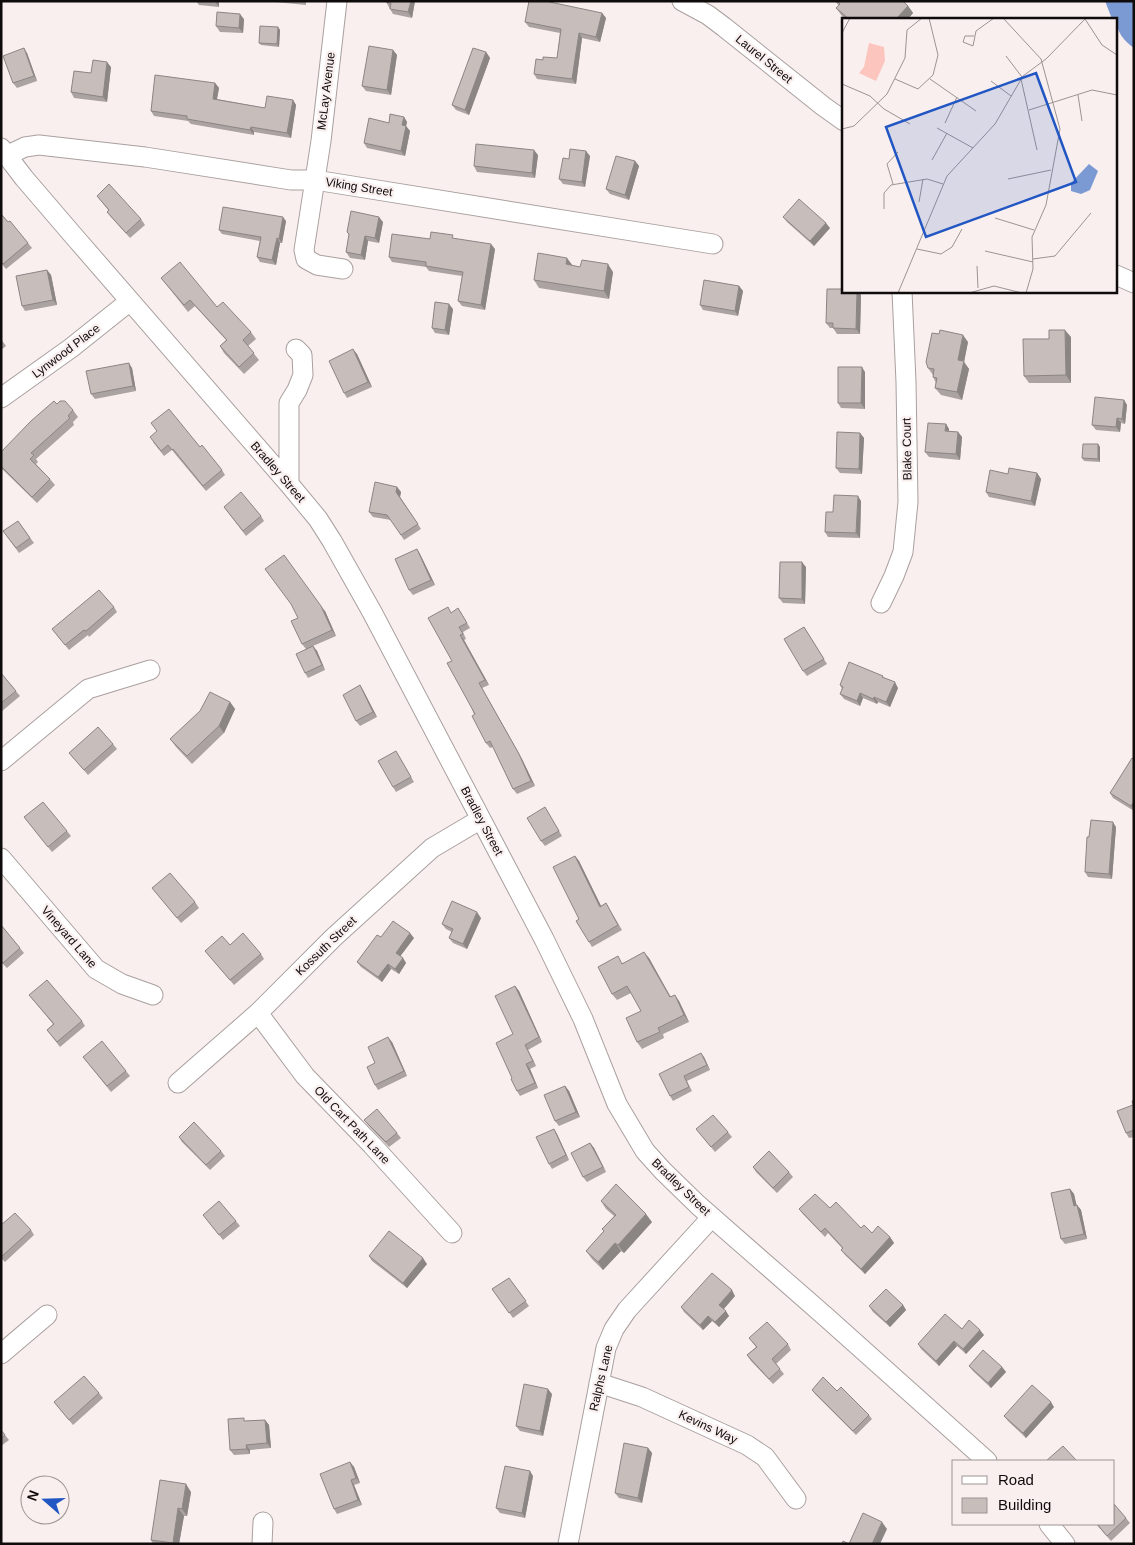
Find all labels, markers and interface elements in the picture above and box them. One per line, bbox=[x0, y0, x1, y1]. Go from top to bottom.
inset map bbox=[842, 18, 1118, 292]
street label: Laurel Street bbox=[733, 32, 796, 86]
street label: McLay Avenue bbox=[314, 51, 338, 131]
street label: Viking Street bbox=[324, 175, 394, 199]
street label: Lynwood Place bbox=[29, 321, 103, 381]
street label: Blake Court bbox=[899, 417, 915, 480]
street label: Bradley Street bbox=[248, 439, 309, 506]
street label: Bradley Street bbox=[458, 784, 506, 858]
street label: Vineyard Lane bbox=[38, 903, 100, 971]
street label: Kossuth Street bbox=[293, 913, 360, 978]
street label: Old Cart Path Lane bbox=[311, 1083, 393, 1167]
street label: Bradley Street bbox=[649, 1156, 714, 1219]
street label: Ralphs Lane bbox=[587, 1343, 615, 1412]
street label: Kevins Way bbox=[677, 1407, 739, 1447]
legend bbox=[952, 1460, 1115, 1525]
text: Road bbox=[998, 1471, 1034, 1488]
north arrow bbox=[20, 1475, 70, 1525]
text: N bbox=[24, 1488, 42, 1503]
text: Building bbox=[998, 1496, 1051, 1513]

